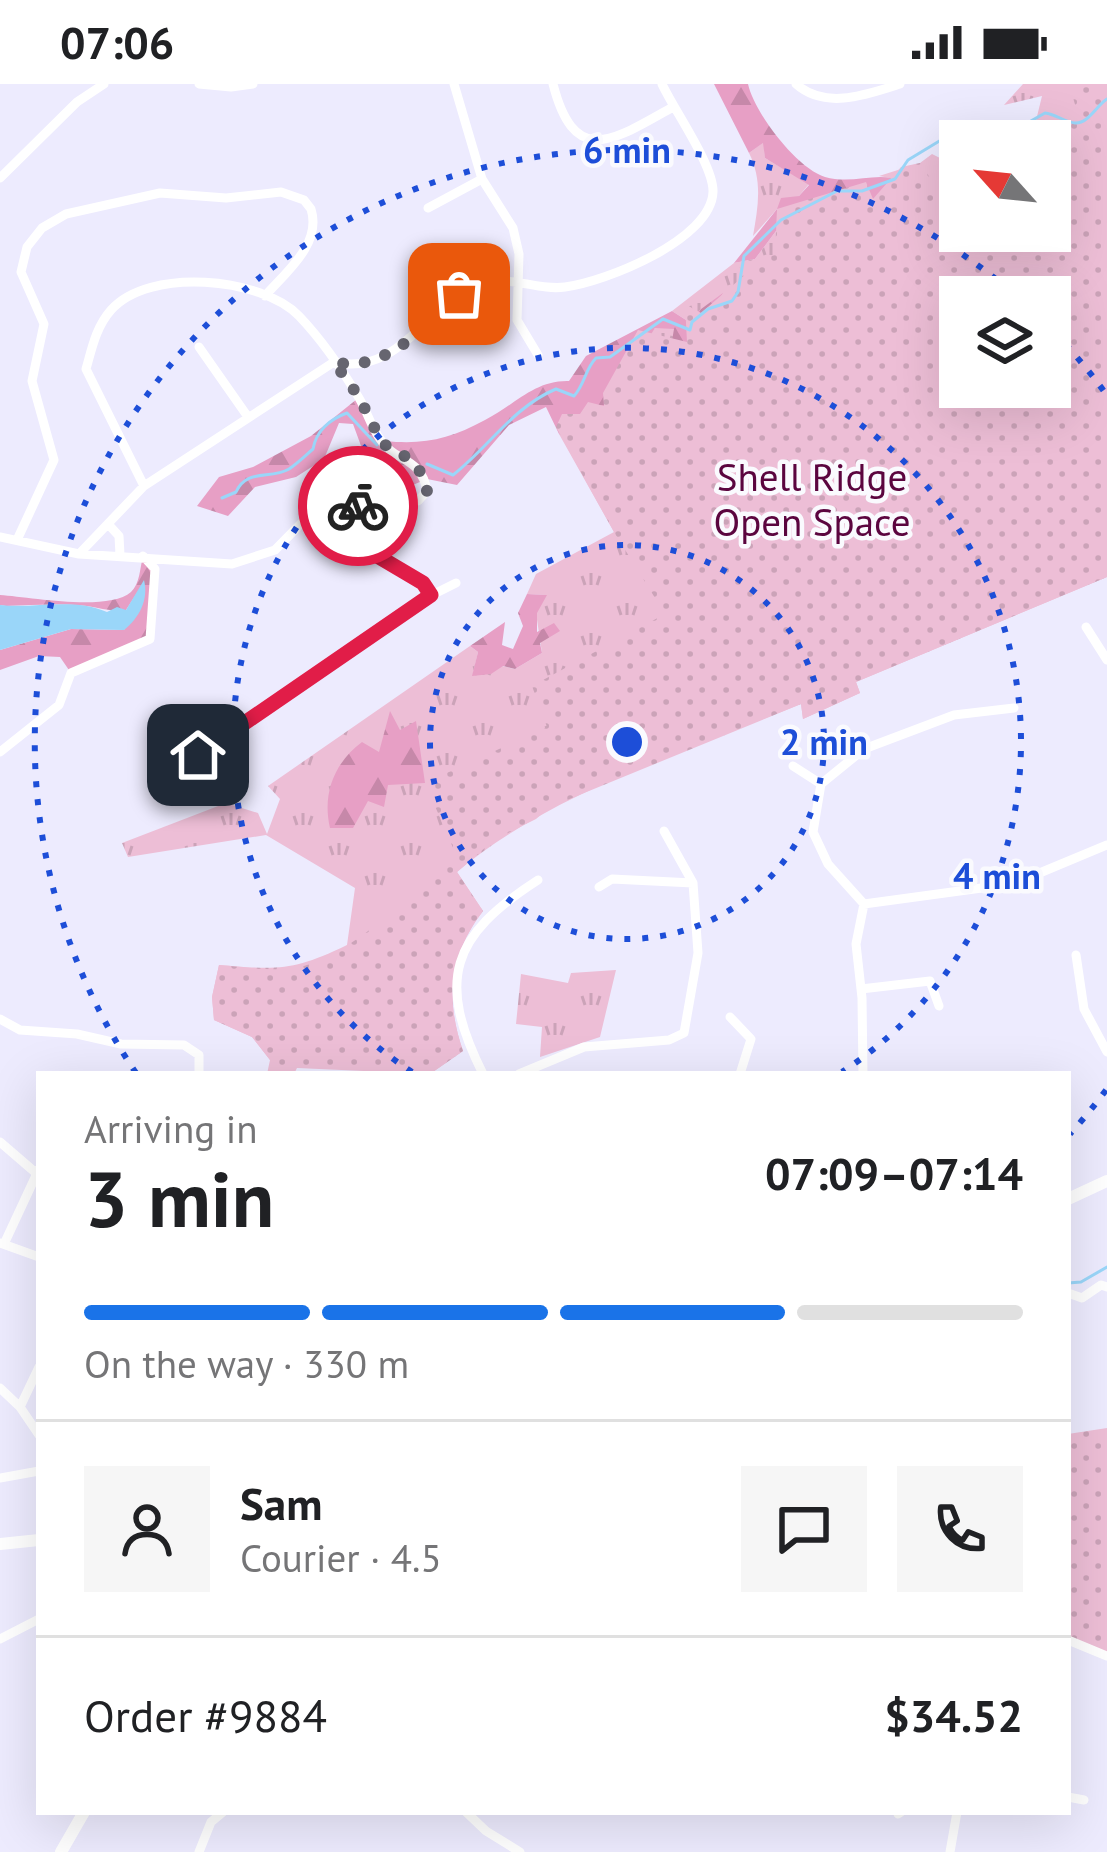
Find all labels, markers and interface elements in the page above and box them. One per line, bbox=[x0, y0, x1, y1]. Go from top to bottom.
text: 07:06 bbox=[60, 13, 174, 71]
north arrow bbox=[939, 120, 1071, 252]
map controls bbox=[939, 120, 1071, 408]
text: 6 min bbox=[583, 126, 671, 173]
pin bbox=[408, 243, 510, 345]
icon: bag bbox=[426, 261, 492, 327]
button: layers bbox=[939, 276, 1071, 408]
courier bbox=[298, 446, 418, 566]
park label: Shell Ridge Open Space bbox=[714, 451, 911, 547]
icon: bike bbox=[325, 473, 391, 539]
pin bbox=[147, 704, 249, 806]
text: 2 min bbox=[780, 718, 868, 765]
centre of rings bbox=[606, 721, 648, 763]
icon: home bbox=[165, 722, 231, 788]
text: 4 min bbox=[953, 852, 1041, 899]
text: Arriving in bbox=[84, 1103, 258, 1154]
text: 07:09–07:14 bbox=[765, 1144, 1023, 1202]
text: 3 min bbox=[84, 1148, 274, 1249]
text: On the way · 330 m bbox=[84, 1338, 409, 1389]
button: person bbox=[84, 1466, 210, 1592]
button: chat bbox=[741, 1466, 867, 1592]
button: phone bbox=[897, 1466, 1023, 1592]
text: Sam bbox=[240, 1474, 322, 1532]
text: Courier · 4.5 bbox=[240, 1532, 442, 1583]
text: Order #9884 bbox=[84, 1686, 327, 1744]
text: $34.52 bbox=[884, 1686, 1023, 1744]

